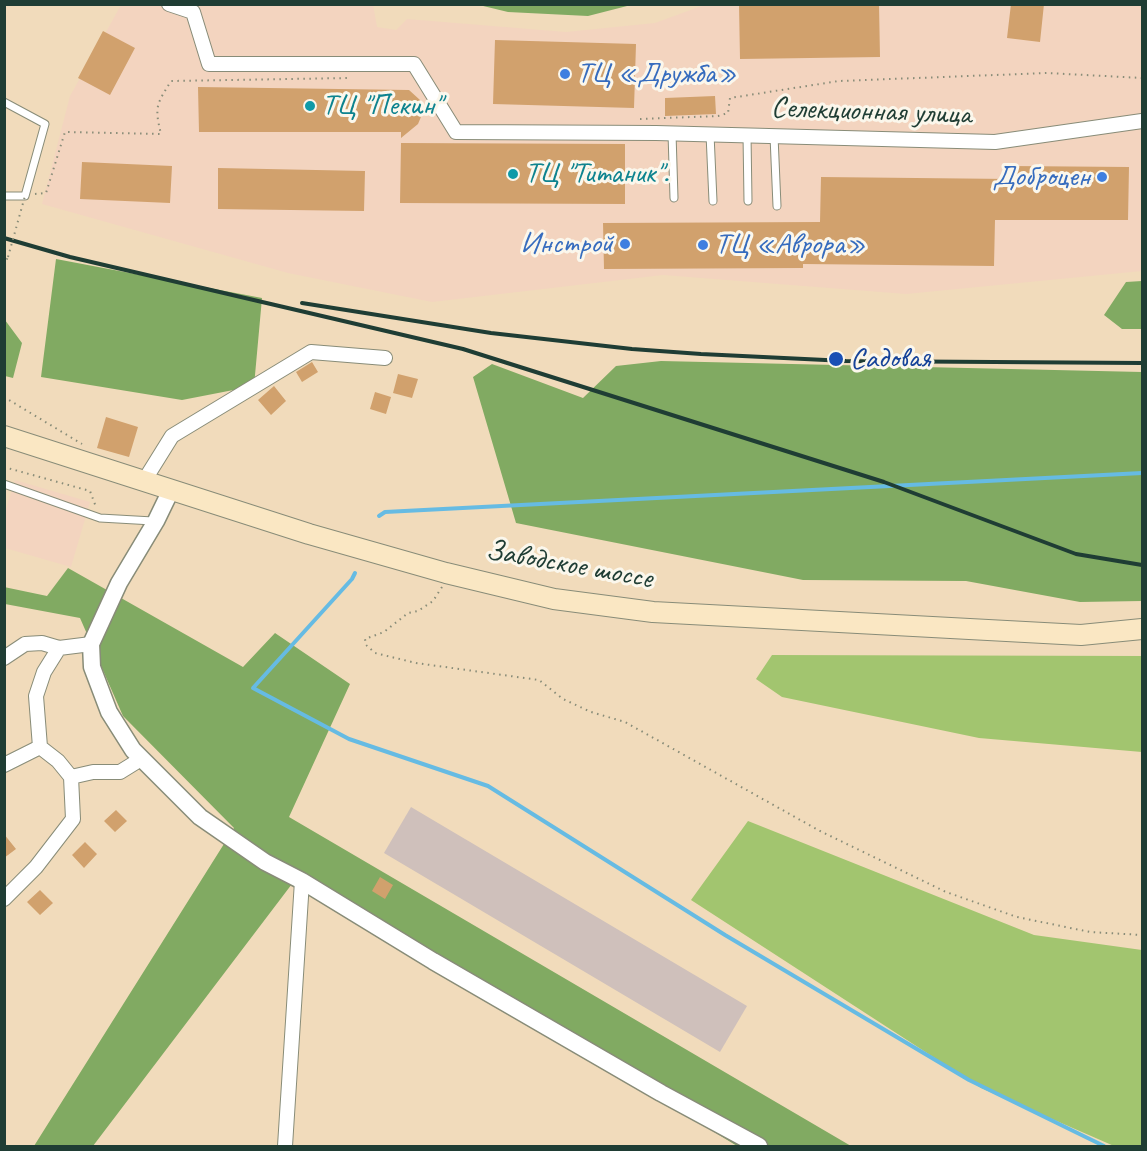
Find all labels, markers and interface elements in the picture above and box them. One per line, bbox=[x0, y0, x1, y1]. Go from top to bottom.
place label: ТЦ «Дружба» bbox=[577, 56, 737, 92]
marker: ТЦ «Дружба» bbox=[558, 67, 572, 81]
place label: ТЦ "Пекин" bbox=[322, 88, 441, 124]
street label: Селекционная улица bbox=[770, 91, 972, 133]
marker: ТЦ "Пекин" bbox=[303, 99, 317, 113]
place label: ТЦ "Титаник". bbox=[525, 156, 669, 192]
place label: Доброцен bbox=[992, 159, 1090, 195]
marker: ТЦ "Титаник". bbox=[506, 167, 520, 181]
marker: Доброцен bbox=[1095, 170, 1109, 184]
place label: Инстрой bbox=[520, 226, 613, 262]
place label: ТЦ «Аврора» bbox=[715, 227, 866, 263]
marker: Инстрой bbox=[618, 237, 632, 251]
marker: ТЦ «Аврора» bbox=[696, 238, 710, 252]
place label: Садовая bbox=[850, 341, 931, 377]
marker: Садовая bbox=[827, 350, 845, 368]
street label: Заводское шоссе bbox=[483, 533, 655, 597]

